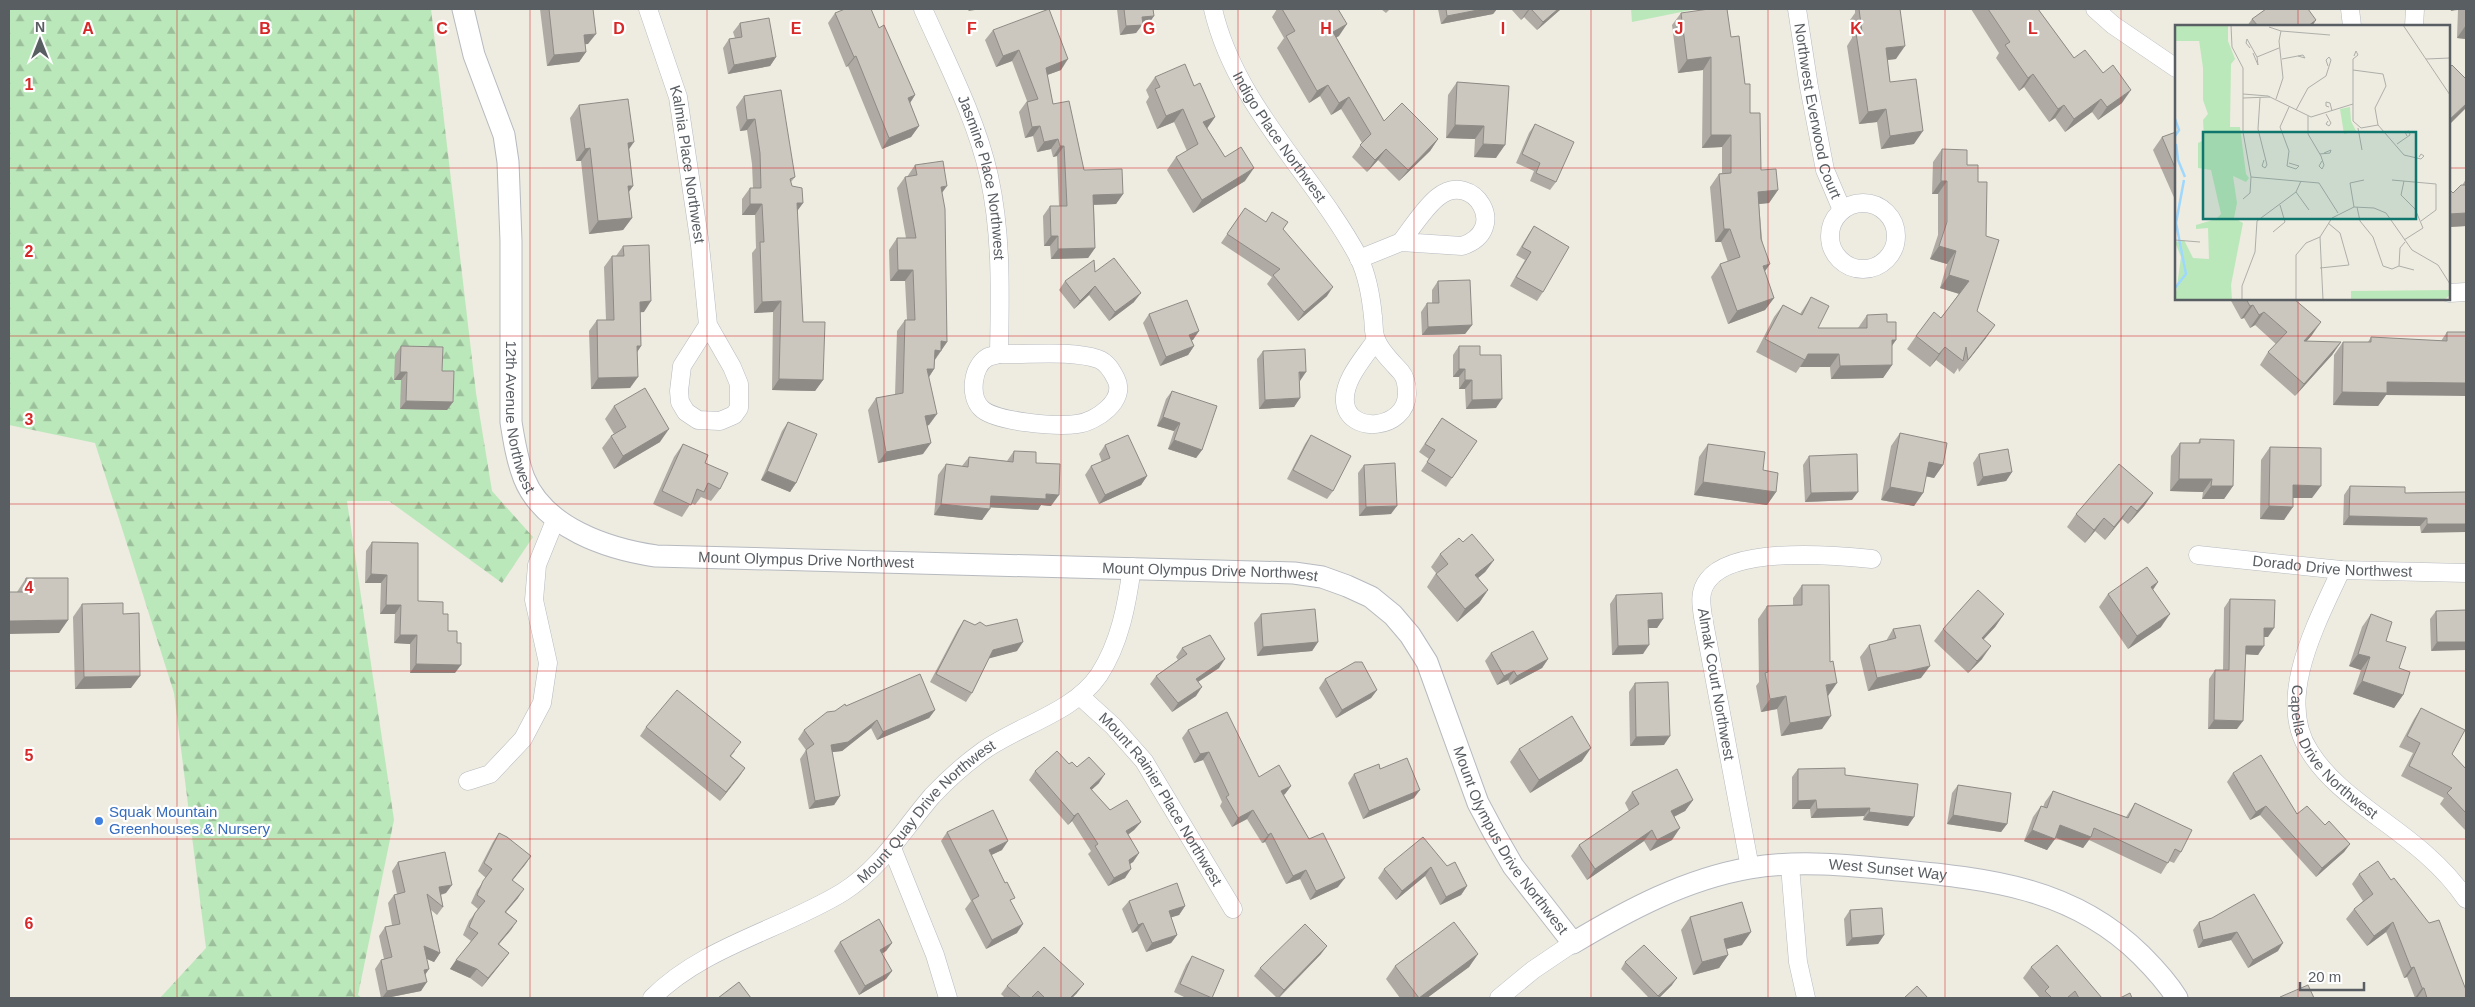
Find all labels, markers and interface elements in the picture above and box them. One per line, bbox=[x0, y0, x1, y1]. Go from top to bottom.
north arrow bbox=[15, 15, 65, 65]
text: N bbox=[35, 19, 45, 35]
text: A bbox=[82, 20, 94, 37]
text: B bbox=[259, 20, 271, 37]
text: C bbox=[436, 20, 448, 37]
text: D bbox=[613, 20, 625, 37]
text: E bbox=[791, 20, 802, 37]
text: F bbox=[967, 20, 977, 37]
text: G bbox=[1143, 20, 1155, 37]
text: H bbox=[1320, 20, 1332, 37]
text: I bbox=[1501, 20, 1505, 37]
text: J bbox=[1675, 20, 1683, 37]
text: K bbox=[1850, 20, 1862, 37]
text: L bbox=[2028, 20, 2038, 37]
street label: Northwest Everwood Court bbox=[1791, 22, 1845, 202]
inset map bbox=[2175, 25, 2450, 300]
street label: Indigo Place Northwest bbox=[1229, 68, 1330, 206]
text: 1 bbox=[25, 76, 34, 93]
street label: Kalmia Place Northwest bbox=[667, 83, 709, 245]
street label: Jasmine Place Northwest bbox=[955, 92, 1008, 261]
text: 2 bbox=[25, 243, 34, 260]
street label: 12th Avenue Northwest bbox=[503, 340, 539, 497]
text: 3 bbox=[25, 411, 34, 428]
street label: Mount Olympus Drive Northwest bbox=[698, 548, 915, 571]
street label: Dorado Drive Northwest bbox=[2252, 552, 2413, 580]
street label: Mount Olympus Drive Northwest bbox=[1102, 559, 1320, 584]
text: 4 bbox=[25, 579, 34, 596]
street label: Almak Court Northwest bbox=[1695, 606, 1738, 762]
street label: Capella Drive Northwest bbox=[2288, 684, 2382, 822]
street label: Mount Rainier Place Northwest bbox=[1096, 709, 1226, 889]
street label: Mount Quay Drive Northwest bbox=[853, 736, 999, 886]
street label: Mount Olympus Drive Northwest bbox=[1450, 744, 1572, 938]
text: 5 bbox=[25, 747, 34, 764]
place label: Squak Mountain Greenhouses & Nursery bbox=[109, 803, 270, 837]
marker: Squak Mountain Greenhouses & Nursery bbox=[93, 815, 105, 827]
street label: West Sunset Way bbox=[1828, 855, 1948, 883]
text: 6 bbox=[25, 915, 34, 932]
scale bar bbox=[2300, 960, 2364, 992]
text: 20 m bbox=[2308, 968, 2341, 985]

